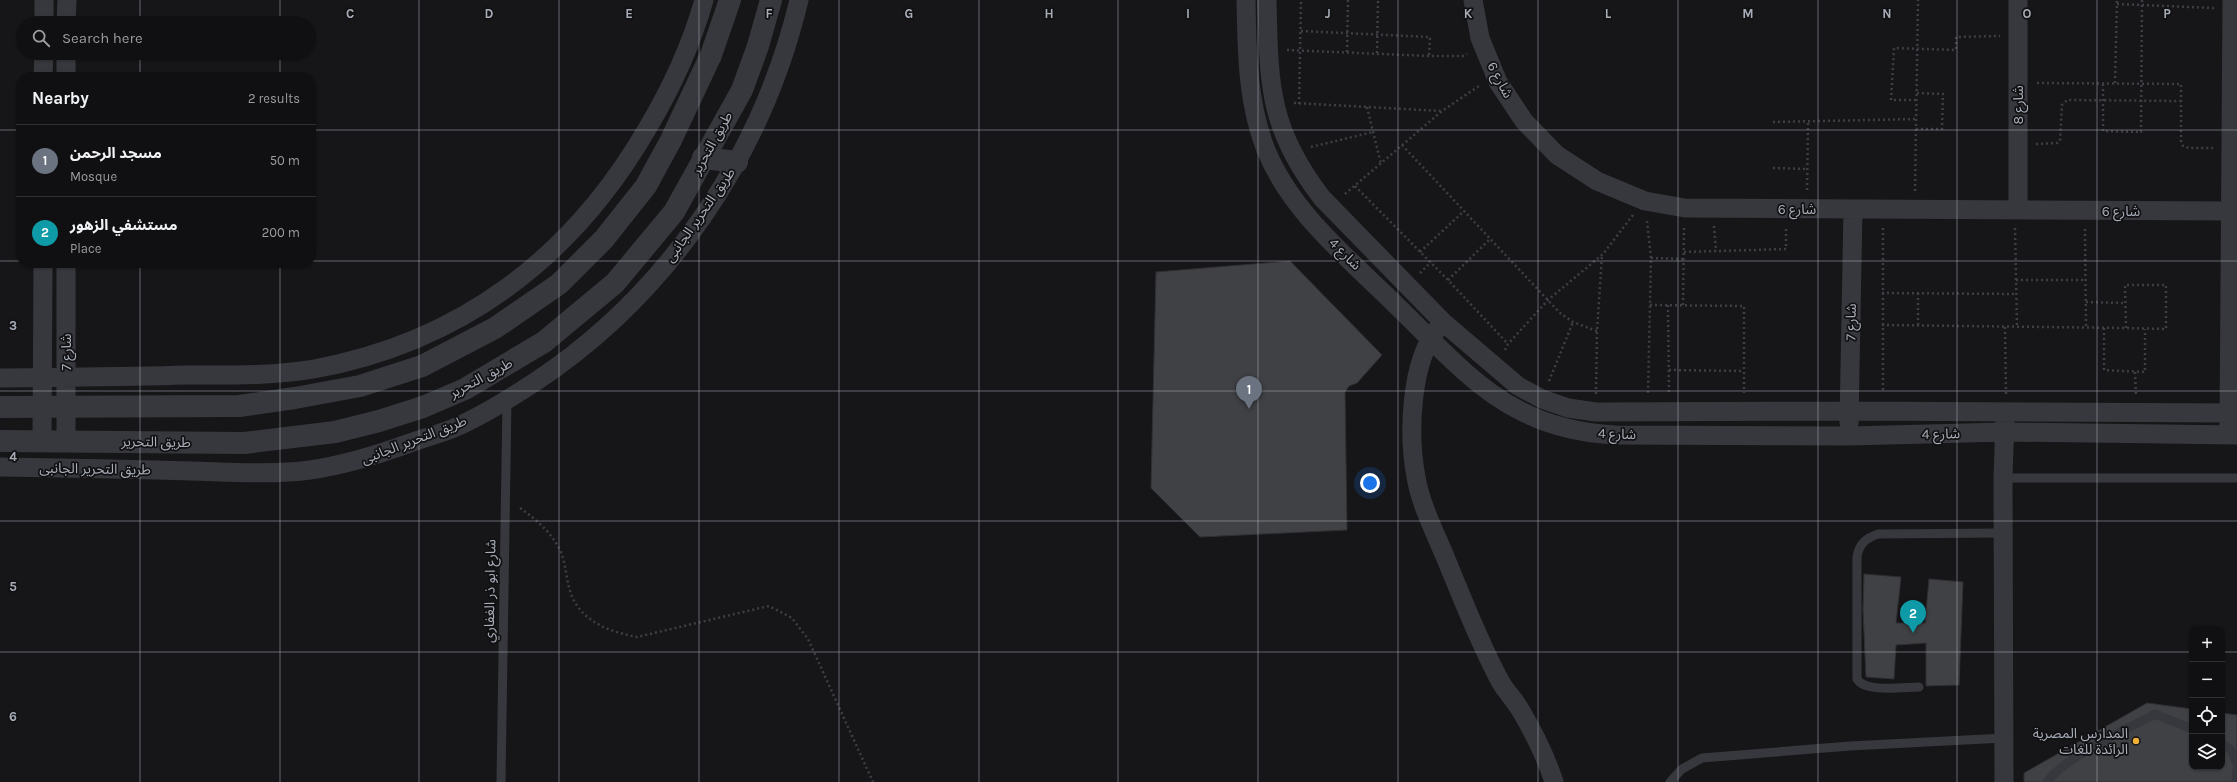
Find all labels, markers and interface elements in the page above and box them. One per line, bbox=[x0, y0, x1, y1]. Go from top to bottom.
text: C bbox=[346, 6, 354, 21]
text: D bbox=[485, 6, 494, 21]
text: E bbox=[625, 6, 633, 21]
text: F bbox=[765, 6, 773, 21]
text: G bbox=[905, 6, 913, 21]
text: H bbox=[1044, 6, 1054, 21]
text: I bbox=[1186, 6, 1190, 21]
text: J bbox=[1325, 6, 1331, 21]
text: K bbox=[1464, 6, 1473, 21]
text: L bbox=[1605, 6, 1612, 21]
text: M bbox=[1742, 6, 1754, 21]
text: N bbox=[1882, 6, 1892, 21]
text: O bbox=[2023, 6, 2032, 21]
text: P bbox=[2163, 6, 2171, 21]
search box bbox=[16, 16, 316, 60]
icon: search bbox=[30, 27, 52, 49]
text: Search here bbox=[62, 29, 143, 47]
street label: شارع 6 bbox=[1482, 59, 1517, 102]
street label: شارع 8 bbox=[2010, 85, 2029, 125]
text: Nearby bbox=[32, 88, 89, 108]
text: 2 results bbox=[248, 91, 300, 106]
street label: طريق التحرير bbox=[687, 109, 737, 179]
text: مسجد الرحمن bbox=[70, 144, 162, 162]
text: 1 bbox=[43, 153, 47, 168]
text: 50 m bbox=[270, 153, 300, 168]
street label: طريق التحرير الجانبى bbox=[661, 164, 740, 266]
text: Mosque bbox=[70, 169, 117, 184]
street label: شارع 6 bbox=[1778, 201, 1816, 220]
street label: شارع 6 bbox=[2102, 203, 2140, 222]
text: مستشفي الزهور bbox=[70, 216, 177, 234]
text: 2 bbox=[41, 225, 49, 240]
text: 200 m bbox=[262, 225, 300, 240]
street label: شارع 4 bbox=[1324, 234, 1365, 275]
text: Place bbox=[70, 241, 101, 256]
street label: شارع 7 bbox=[1842, 303, 1862, 341]
text: 3 bbox=[9, 318, 17, 333]
street label: شارع 7 bbox=[58, 333, 77, 371]
street label: طريق التحرير bbox=[445, 354, 516, 403]
pin: 1 bbox=[1236, 376, 1262, 409]
street label: طريق التحرير الجانبى bbox=[359, 412, 469, 469]
street label: شارع 4 bbox=[1597, 425, 1637, 445]
street label: شارع 4 bbox=[1922, 425, 1960, 445]
street label: طريق التحرير bbox=[120, 433, 191, 452]
text: 4 bbox=[9, 449, 17, 464]
street label: طريق التحرير الجانبى bbox=[39, 460, 151, 479]
your location bbox=[1360, 473, 1380, 493]
street label: شارع ابو ذر الغفاري bbox=[481, 539, 502, 643]
text: 5 bbox=[9, 579, 17, 594]
pin: 2 bbox=[1900, 600, 1926, 633]
map controls bbox=[2189, 626, 2225, 770]
button: + bbox=[2189, 626, 2225, 662]
button: − bbox=[2189, 662, 2225, 698]
button: locate bbox=[2189, 698, 2225, 734]
text: 6 bbox=[9, 709, 17, 724]
place label: المدارس المصرية الرائدة للغات bbox=[2033, 725, 2128, 758]
button: layers bbox=[2189, 734, 2225, 770]
marker: المدارس المصرية الرائدة للغات bbox=[2131, 736, 2141, 746]

